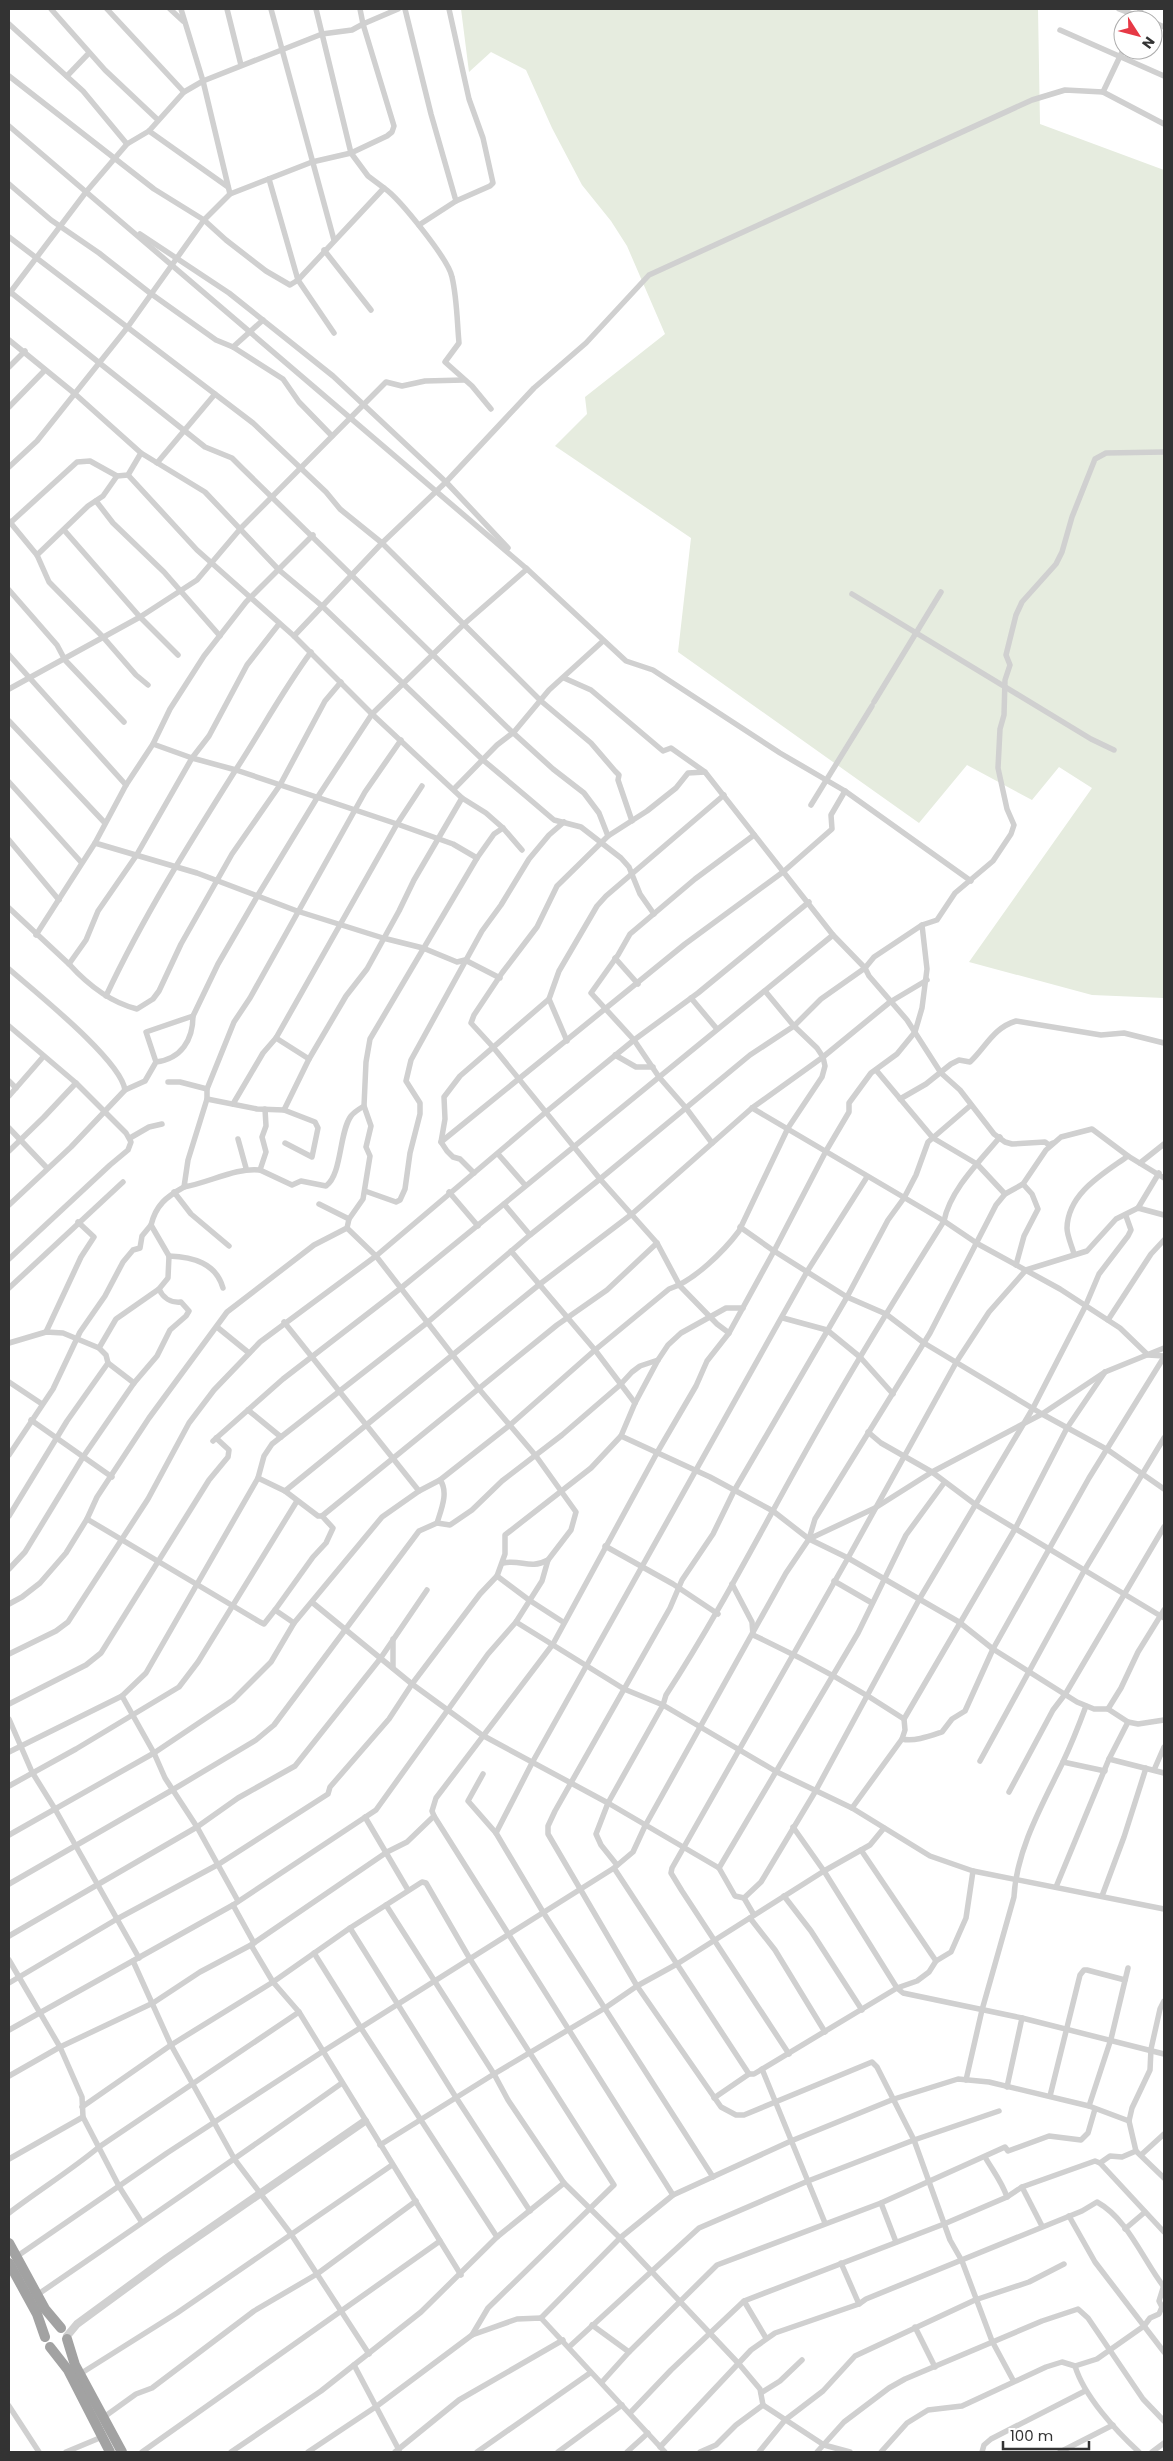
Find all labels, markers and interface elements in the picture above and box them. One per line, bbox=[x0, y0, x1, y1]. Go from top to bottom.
north arrow bbox=[1113, 10, 1163, 60]
text: N bbox=[1137, 33, 1160, 53]
scale bar bbox=[1003, 2418, 1089, 2450]
text: 100 m bbox=[1010, 2425, 1053, 2446]

